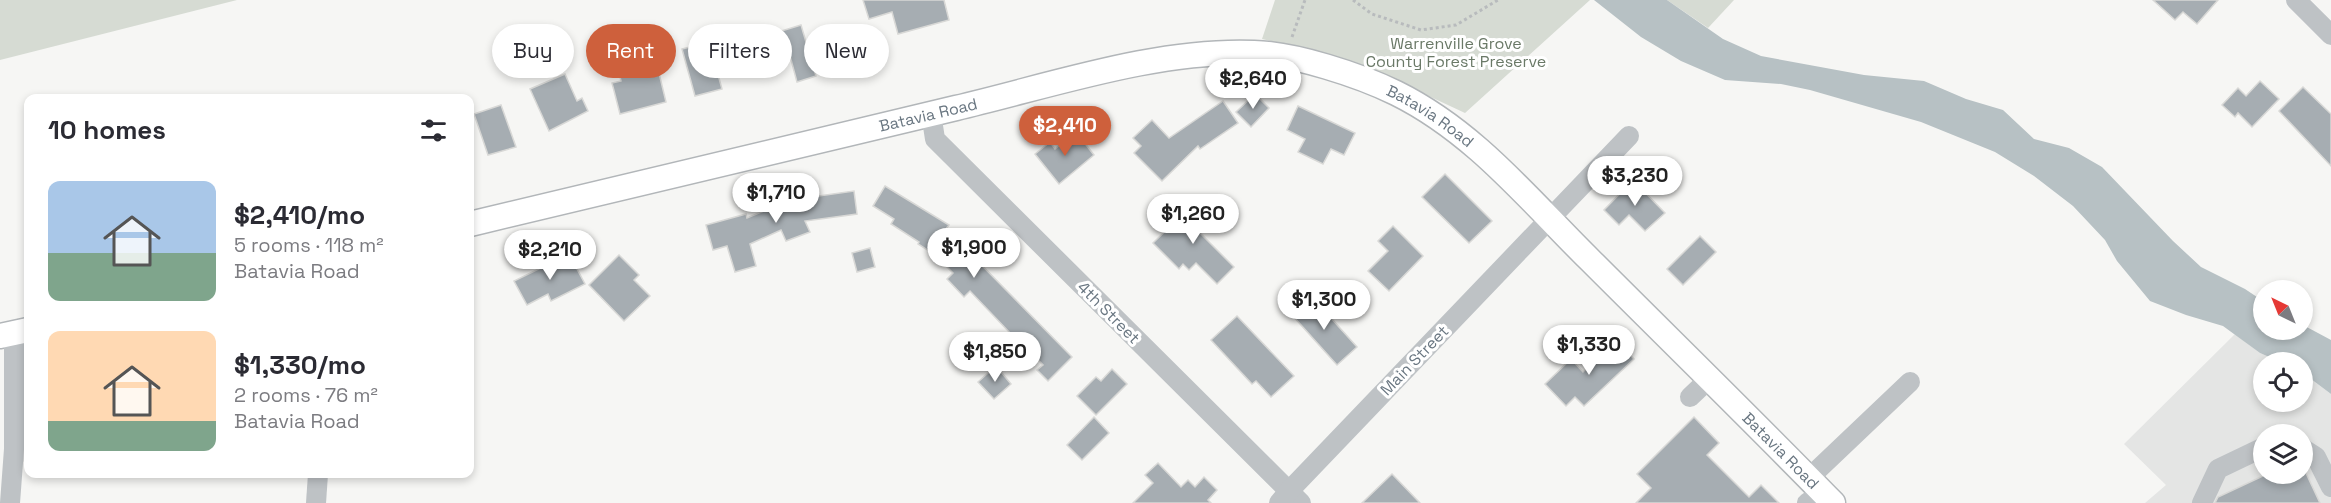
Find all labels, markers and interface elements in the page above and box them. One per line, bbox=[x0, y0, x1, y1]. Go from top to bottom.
chip: Buy bbox=[492, 24, 574, 78]
chip: Rent bbox=[586, 24, 676, 78]
chip: Filters bbox=[688, 24, 792, 78]
chip: New bbox=[804, 24, 889, 78]
park label: Warrenville Grove County Forest Preserve bbox=[1366, 33, 1546, 72]
pin: $2,640 bbox=[1204, 59, 1302, 110]
text: $2,640 bbox=[1219, 65, 1287, 91]
street label: Batavia Road bbox=[1383, 80, 1478, 152]
street label: Batavia Road bbox=[877, 93, 979, 137]
pin: $2,410 bbox=[1016, 106, 1114, 157]
text: $2,410 bbox=[1033, 112, 1097, 138]
text: 10 homes bbox=[48, 113, 166, 147]
icon: filters bbox=[417, 114, 450, 147]
pin: $3,230 bbox=[1586, 156, 1684, 207]
text: $3,230 bbox=[1601, 162, 1669, 188]
pin: $1,710 bbox=[727, 173, 825, 224]
text: $1,710 bbox=[746, 179, 806, 205]
pin: $1,260 bbox=[1144, 194, 1242, 245]
text: $2,410/mo bbox=[234, 198, 365, 232]
text: $1,260 bbox=[1161, 200, 1225, 226]
icon: home bbox=[96, 205, 168, 277]
pin: $1,900 bbox=[925, 228, 1023, 279]
pin: $2,210 bbox=[501, 230, 599, 281]
text: 5 rooms · 118 m² bbox=[234, 232, 384, 258]
text: $1,900 bbox=[941, 234, 1007, 260]
text: $2,210 bbox=[518, 236, 582, 262]
text: Batavia Road bbox=[234, 258, 360, 284]
street label: 4th Street bbox=[1073, 277, 1144, 348]
pin: $1,300 bbox=[1275, 280, 1373, 331]
north arrow bbox=[2253, 280, 2313, 340]
map controls bbox=[2253, 280, 2313, 484]
text: $1,300 bbox=[1291, 286, 1357, 312]
street label: Main Street bbox=[1376, 321, 1453, 400]
pin: $1,330 bbox=[1540, 325, 1638, 376]
text: $1,330 bbox=[1557, 331, 1621, 357]
pin: $1,850 bbox=[946, 332, 1044, 383]
text: $1,850 bbox=[963, 338, 1027, 364]
text: $1,330/mo bbox=[234, 348, 366, 382]
button: locate bbox=[2253, 352, 2313, 412]
icon: home bbox=[96, 355, 168, 427]
text: 2 rooms · 76 m² bbox=[234, 382, 378, 408]
text: Batavia Road bbox=[234, 408, 360, 434]
street label: Batavia Road bbox=[1738, 408, 1824, 494]
button: layers bbox=[2253, 424, 2313, 484]

